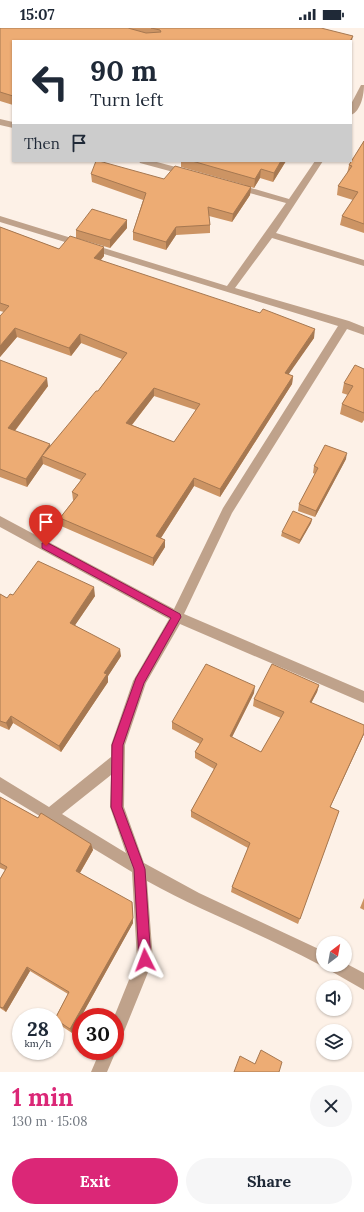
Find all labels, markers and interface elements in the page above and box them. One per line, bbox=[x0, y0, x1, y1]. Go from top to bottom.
text: 15:07 bbox=[20, 5, 55, 24]
text: 90 m bbox=[90, 53, 157, 89]
icon: left bbox=[24, 56, 76, 108]
text: Turn left bbox=[90, 88, 163, 111]
icon: arrive bbox=[68, 132, 90, 154]
text: Then bbox=[24, 134, 60, 153]
pin bbox=[29, 505, 63, 546]
icon: arrive bbox=[35, 511, 57, 533]
north arrow bbox=[316, 936, 352, 972]
map controls bbox=[316, 936, 352, 1060]
position arrow bbox=[124, 939, 166, 981]
button: sound bbox=[316, 980, 352, 1016]
speed limit sign: 30 bbox=[72, 1008, 124, 1060]
text: 28 bbox=[27, 1016, 49, 1041]
button: layers bbox=[316, 1024, 352, 1060]
text: km/h bbox=[24, 1037, 52, 1050]
text: 1 min bbox=[12, 1082, 73, 1113]
button: close bbox=[310, 1085, 352, 1127]
text: 130 m · 15:08 bbox=[12, 1113, 88, 1130]
button: Exit bbox=[12, 1158, 178, 1204]
button: Share bbox=[186, 1158, 352, 1204]

